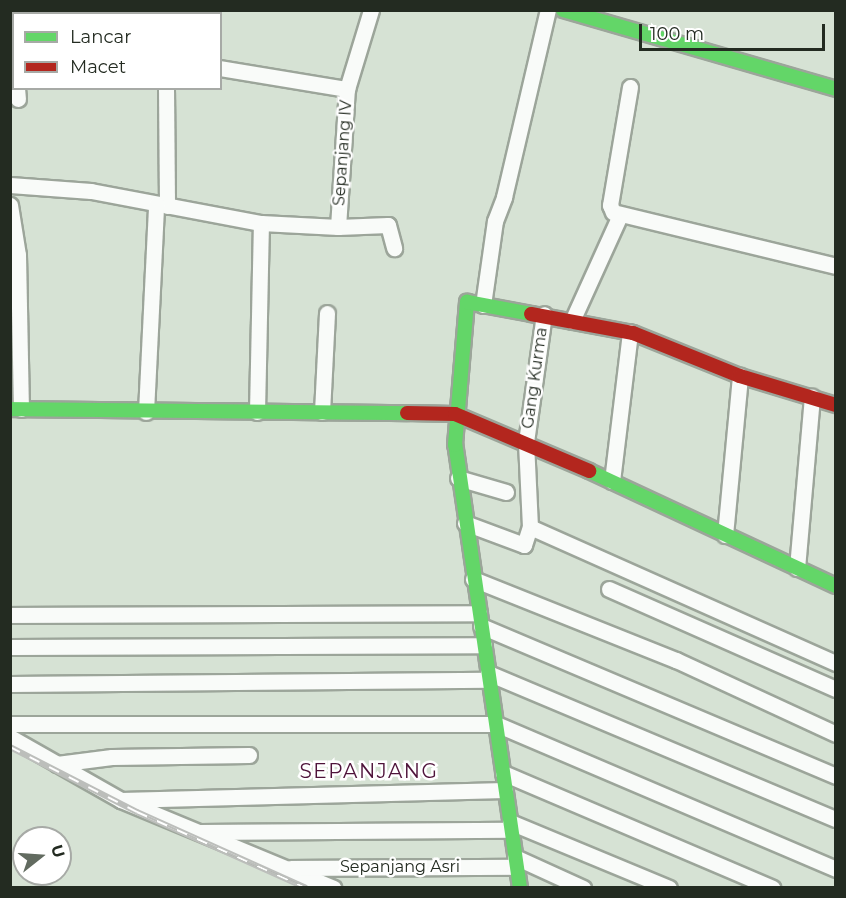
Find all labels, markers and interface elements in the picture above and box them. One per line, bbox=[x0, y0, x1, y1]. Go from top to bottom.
legend bbox=[12, 12, 222, 90]
scale bar bbox=[642, 12, 828, 50]
text: 100 m bbox=[650, 23, 704, 45]
text: Lancar bbox=[70, 26, 131, 48]
text: Macet bbox=[70, 56, 126, 78]
street label: Sepanjang IV bbox=[330, 99, 356, 207]
street label: Gang Kurma bbox=[518, 326, 552, 430]
district label: SEPANJANG bbox=[299, 759, 439, 783]
north arrow bbox=[12, 826, 72, 886]
text: U bbox=[47, 842, 69, 860]
street label: Sepanjang Asri bbox=[340, 857, 460, 877]

